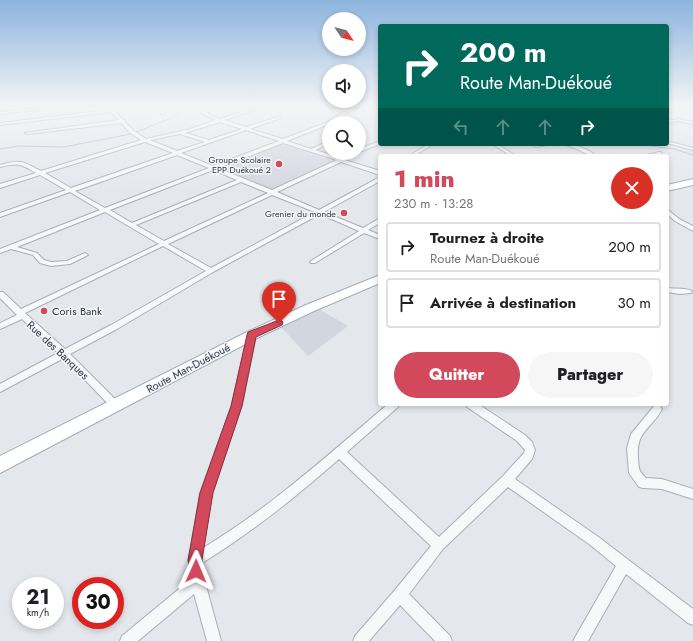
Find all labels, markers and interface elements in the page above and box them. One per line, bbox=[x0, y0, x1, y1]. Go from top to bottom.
north arrow bbox=[322, 12, 366, 56]
map controls bbox=[322, 12, 366, 160]
text: 200 m bbox=[460, 32, 547, 73]
icon: right bbox=[394, 40, 446, 92]
button: sound bbox=[322, 64, 366, 108]
text: Route Man-Duékoué bbox=[460, 70, 612, 96]
button: search bbox=[322, 116, 366, 160]
icon: left bbox=[450, 116, 472, 138]
icon: ahead bbox=[492, 116, 514, 138]
icon: ahead bbox=[534, 116, 556, 138]
icon: right bbox=[576, 116, 598, 138]
place label: Groupe Scolaire EPP Duékoué 2 bbox=[208, 153, 271, 176]
marker: Groupe Scolaire EPP Duékoué 2 bbox=[274, 159, 284, 169]
text: 1 min bbox=[394, 161, 455, 196]
button: close bbox=[611, 167, 653, 209]
text: 230 m · 13:28 bbox=[394, 194, 473, 213]
place label: Grenier du monde bbox=[265, 207, 336, 220]
marker: Grenier du monde bbox=[339, 208, 349, 218]
text: Tournez à droite bbox=[430, 227, 544, 249]
icon: right bbox=[396, 236, 418, 258]
text: 200 m bbox=[608, 236, 651, 258]
text: Route Man-Duékoué bbox=[430, 249, 540, 268]
pin bbox=[262, 282, 296, 323]
icon: arrive bbox=[268, 288, 290, 310]
icon: arrive bbox=[396, 292, 418, 314]
text: Arrivée à destination bbox=[430, 292, 576, 314]
text: 30 m bbox=[618, 292, 651, 314]
place label: Coris Bank bbox=[52, 303, 102, 319]
marker: Coris Bank bbox=[39, 306, 49, 316]
street label: Rue des Banques bbox=[23, 317, 93, 383]
street label: Route Man-Duékoué bbox=[143, 339, 233, 397]
button: Quitter bbox=[394, 352, 520, 398]
button: Partager bbox=[528, 352, 653, 398]
position arrow bbox=[175, 550, 217, 592]
speed limit sign: 30 bbox=[72, 577, 124, 629]
text: 21 bbox=[26, 583, 50, 612]
text: km/h bbox=[27, 605, 49, 620]

